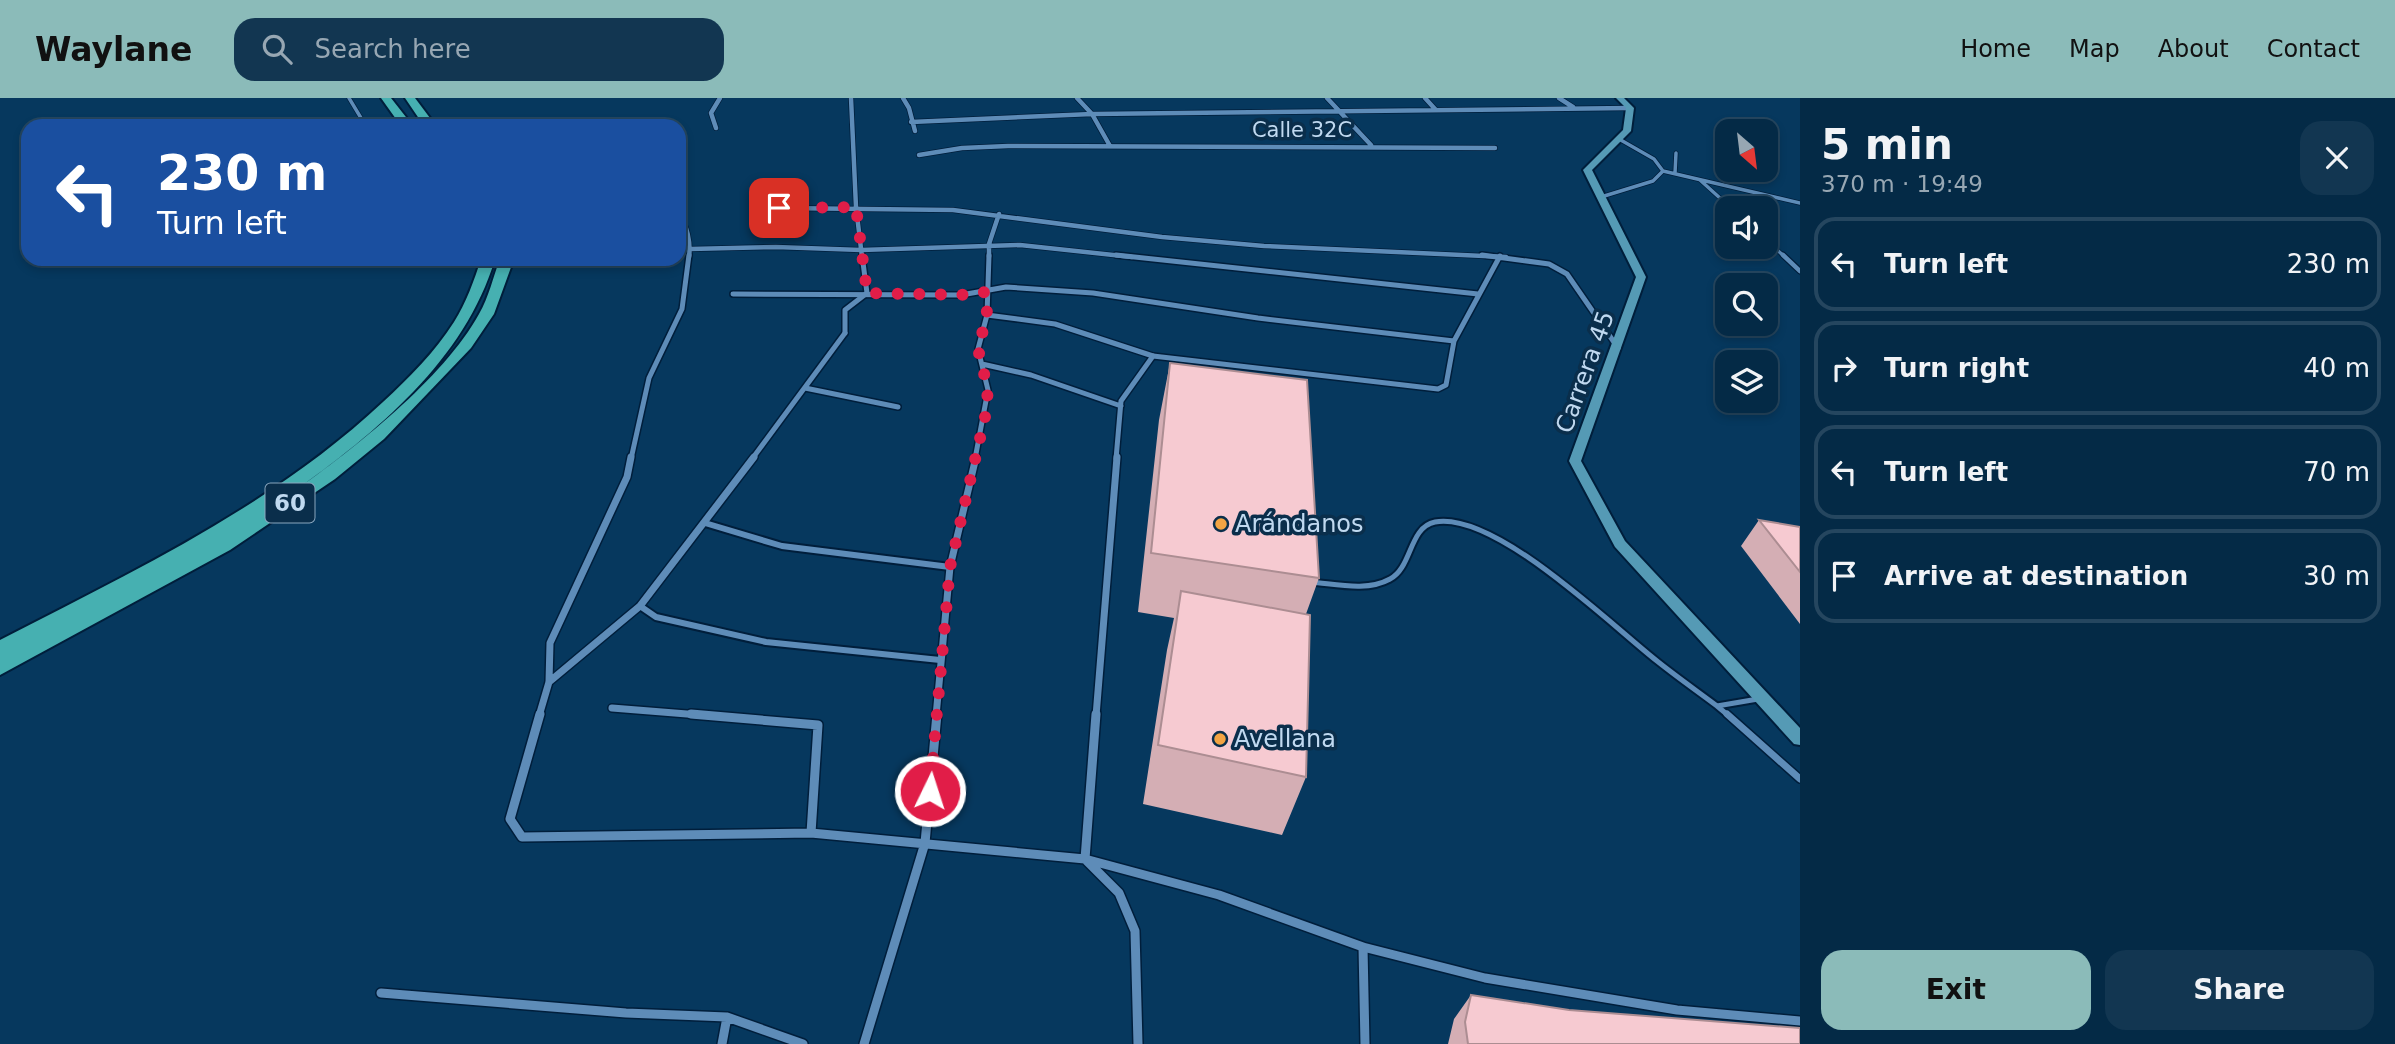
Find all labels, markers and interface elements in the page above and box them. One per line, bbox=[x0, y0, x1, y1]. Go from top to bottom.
search box bbox=[234, 18, 724, 81]
text: Waylane bbox=[35, 30, 192, 69]
icon: search bbox=[258, 30, 296, 68]
text: Search here bbox=[314, 34, 471, 64]
text: Home bbox=[1960, 35, 2031, 63]
text: Map bbox=[2069, 35, 2120, 63]
text: About bbox=[2158, 35, 2229, 63]
text: Contact bbox=[2267, 35, 2360, 63]
street label: Calle 32C bbox=[1252, 118, 1352, 142]
north arrow bbox=[1715, 119, 1778, 182]
map controls bbox=[1715, 119, 1778, 413]
text: 5 min bbox=[1821, 120, 1953, 169]
button: close bbox=[2300, 121, 2374, 195]
text: 230 m bbox=[157, 145, 327, 202]
icon: left bbox=[42, 147, 133, 238]
text: 370 m · 19:49 bbox=[1821, 171, 1983, 197]
pin bbox=[749, 178, 809, 238]
icon: arrive bbox=[760, 189, 798, 227]
button: sound bbox=[1715, 196, 1778, 259]
text: Turn left bbox=[157, 204, 287, 242]
icon: left bbox=[1825, 245, 1863, 283]
text: Turn left bbox=[1884, 249, 2008, 279]
text: 230 m bbox=[2287, 249, 2370, 279]
button: search bbox=[1715, 273, 1778, 336]
street label: Carrera 45 bbox=[1550, 307, 1620, 437]
icon: right bbox=[1825, 349, 1863, 387]
button: layers bbox=[1715, 350, 1778, 413]
text: Turn right bbox=[1884, 353, 2029, 383]
text: 40 m bbox=[2303, 353, 2370, 383]
icon: left bbox=[1825, 453, 1863, 491]
text: Turn left bbox=[1884, 457, 2008, 487]
text: 70 m bbox=[2303, 457, 2370, 487]
road number: 60 bbox=[266, 484, 314, 522]
place label: Arándanos bbox=[1235, 510, 1364, 538]
marker: Arándanos bbox=[1213, 516, 1229, 532]
icon: arrive bbox=[1825, 557, 1863, 595]
text: Arrive at destination bbox=[1884, 561, 2188, 591]
text: 30 m bbox=[2303, 561, 2370, 591]
place label: Avellana bbox=[1234, 725, 1336, 753]
marker: Avellana bbox=[1212, 731, 1228, 747]
position arrow bbox=[893, 754, 967, 828]
button: Exit bbox=[1821, 950, 2091, 1030]
button: Share bbox=[2105, 950, 2374, 1030]

